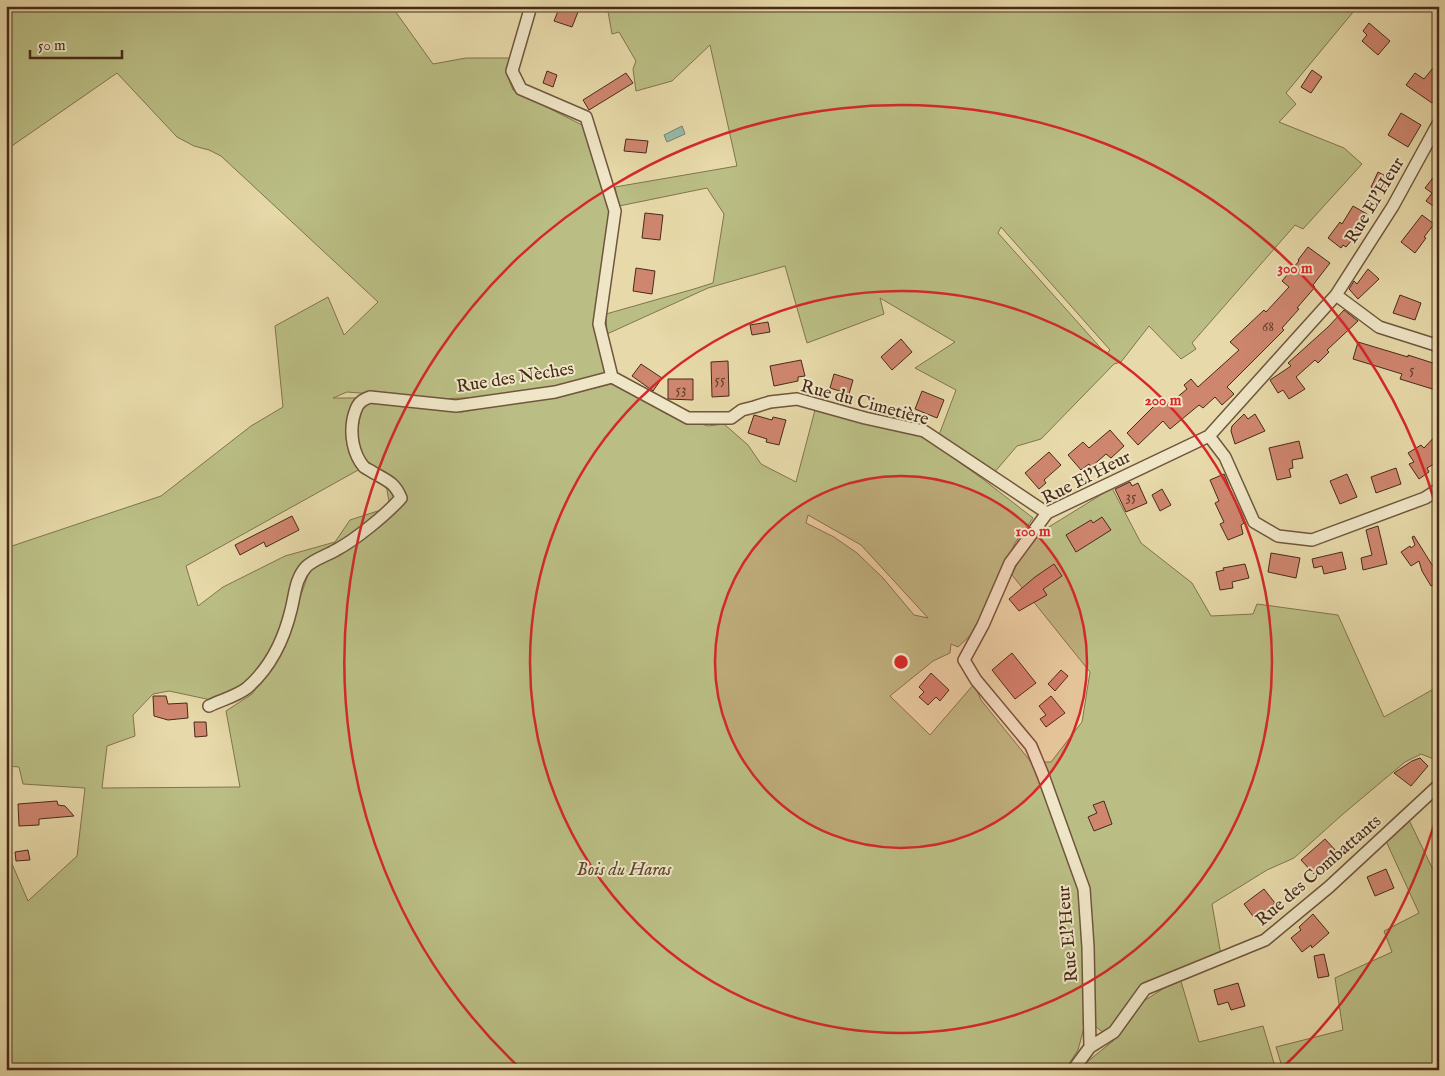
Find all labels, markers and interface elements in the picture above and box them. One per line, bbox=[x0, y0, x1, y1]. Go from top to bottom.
scale bar bbox=[30, 28, 122, 60]
text: 50 m bbox=[38, 36, 66, 55]
street label: Rue El'Heur bbox=[1340, 153, 1410, 248]
text: 300 m bbox=[1277, 259, 1313, 278]
house number: 68 bbox=[1262, 317, 1274, 336]
street label: Rue des Nèches bbox=[455, 358, 576, 399]
house number: 5 bbox=[1409, 360, 1415, 379]
house number: 55 bbox=[715, 370, 726, 389]
street label: Rue du Cimetière bbox=[798, 375, 931, 432]
house number: 53 bbox=[675, 380, 687, 399]
text: 200 m bbox=[1145, 391, 1182, 410]
street label: Rue El'Heur bbox=[1038, 446, 1135, 511]
house number: 35 bbox=[1125, 487, 1137, 506]
text: 100 m bbox=[1015, 522, 1051, 541]
centre of rings bbox=[892, 653, 910, 671]
street label: Rue des Combattants bbox=[1251, 810, 1387, 932]
park label: Bois du Haras bbox=[577, 859, 672, 882]
street label: Rue El'Heur bbox=[1053, 884, 1084, 983]

